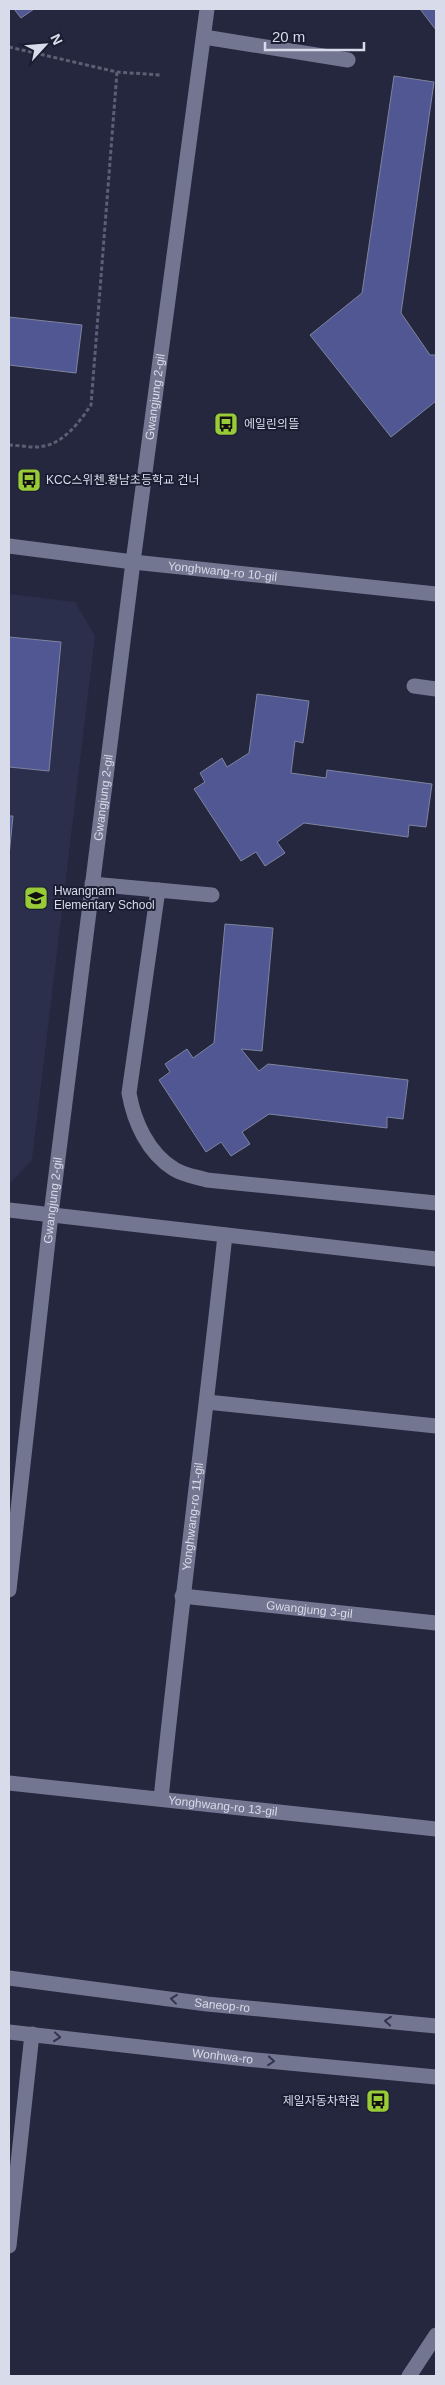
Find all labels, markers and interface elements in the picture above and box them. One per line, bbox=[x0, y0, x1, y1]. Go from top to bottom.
north arrow bbox=[20, 20, 70, 70]
scale bar bbox=[265, 20, 364, 52]
text: 20 m bbox=[272, 28, 305, 45]
text: N bbox=[47, 31, 66, 47]
street label: Gwangjung 2-gil bbox=[142, 353, 168, 441]
bus stop icon: 에일린의뜰 bbox=[213, 411, 239, 437]
place label: 에일린의뜰 bbox=[244, 417, 299, 431]
bus stop icon: KCC스위첸.황남초등학교 건너 bbox=[16, 467, 42, 493]
place label: KCC스위첸.황남초등학교 건너 bbox=[46, 473, 199, 487]
street label: Yonghwang-ro 10-gil bbox=[167, 559, 278, 584]
street label: Gwangjung 2-gil bbox=[91, 754, 116, 842]
place label: Hwangnam Elementary School bbox=[54, 884, 155, 912]
school or university icon: Hwangnam Elementary School bbox=[23, 885, 49, 911]
street label: Gwangjung 2-gil bbox=[41, 1156, 65, 1244]
street label: Yonghwang-ro 11-gil bbox=[179, 1462, 206, 1572]
street label: Gwangjung 3-gil bbox=[265, 1598, 353, 1621]
street label: Yonghwang-ro 13-gil bbox=[167, 1793, 278, 1819]
one-way arrow bbox=[170, 1994, 178, 2005]
street label: Saneop-ro bbox=[193, 1995, 251, 2015]
one-way arrow bbox=[383, 2016, 391, 2027]
one-way arrow bbox=[53, 2031, 61, 2042]
street label: Wonhwa-ro bbox=[191, 2046, 254, 2067]
one-way arrow bbox=[267, 2055, 275, 2066]
bus stop icon: 제일자동차학원 bbox=[365, 2088, 391, 2114]
place label: 제일자동차학원 bbox=[283, 2094, 360, 2108]

